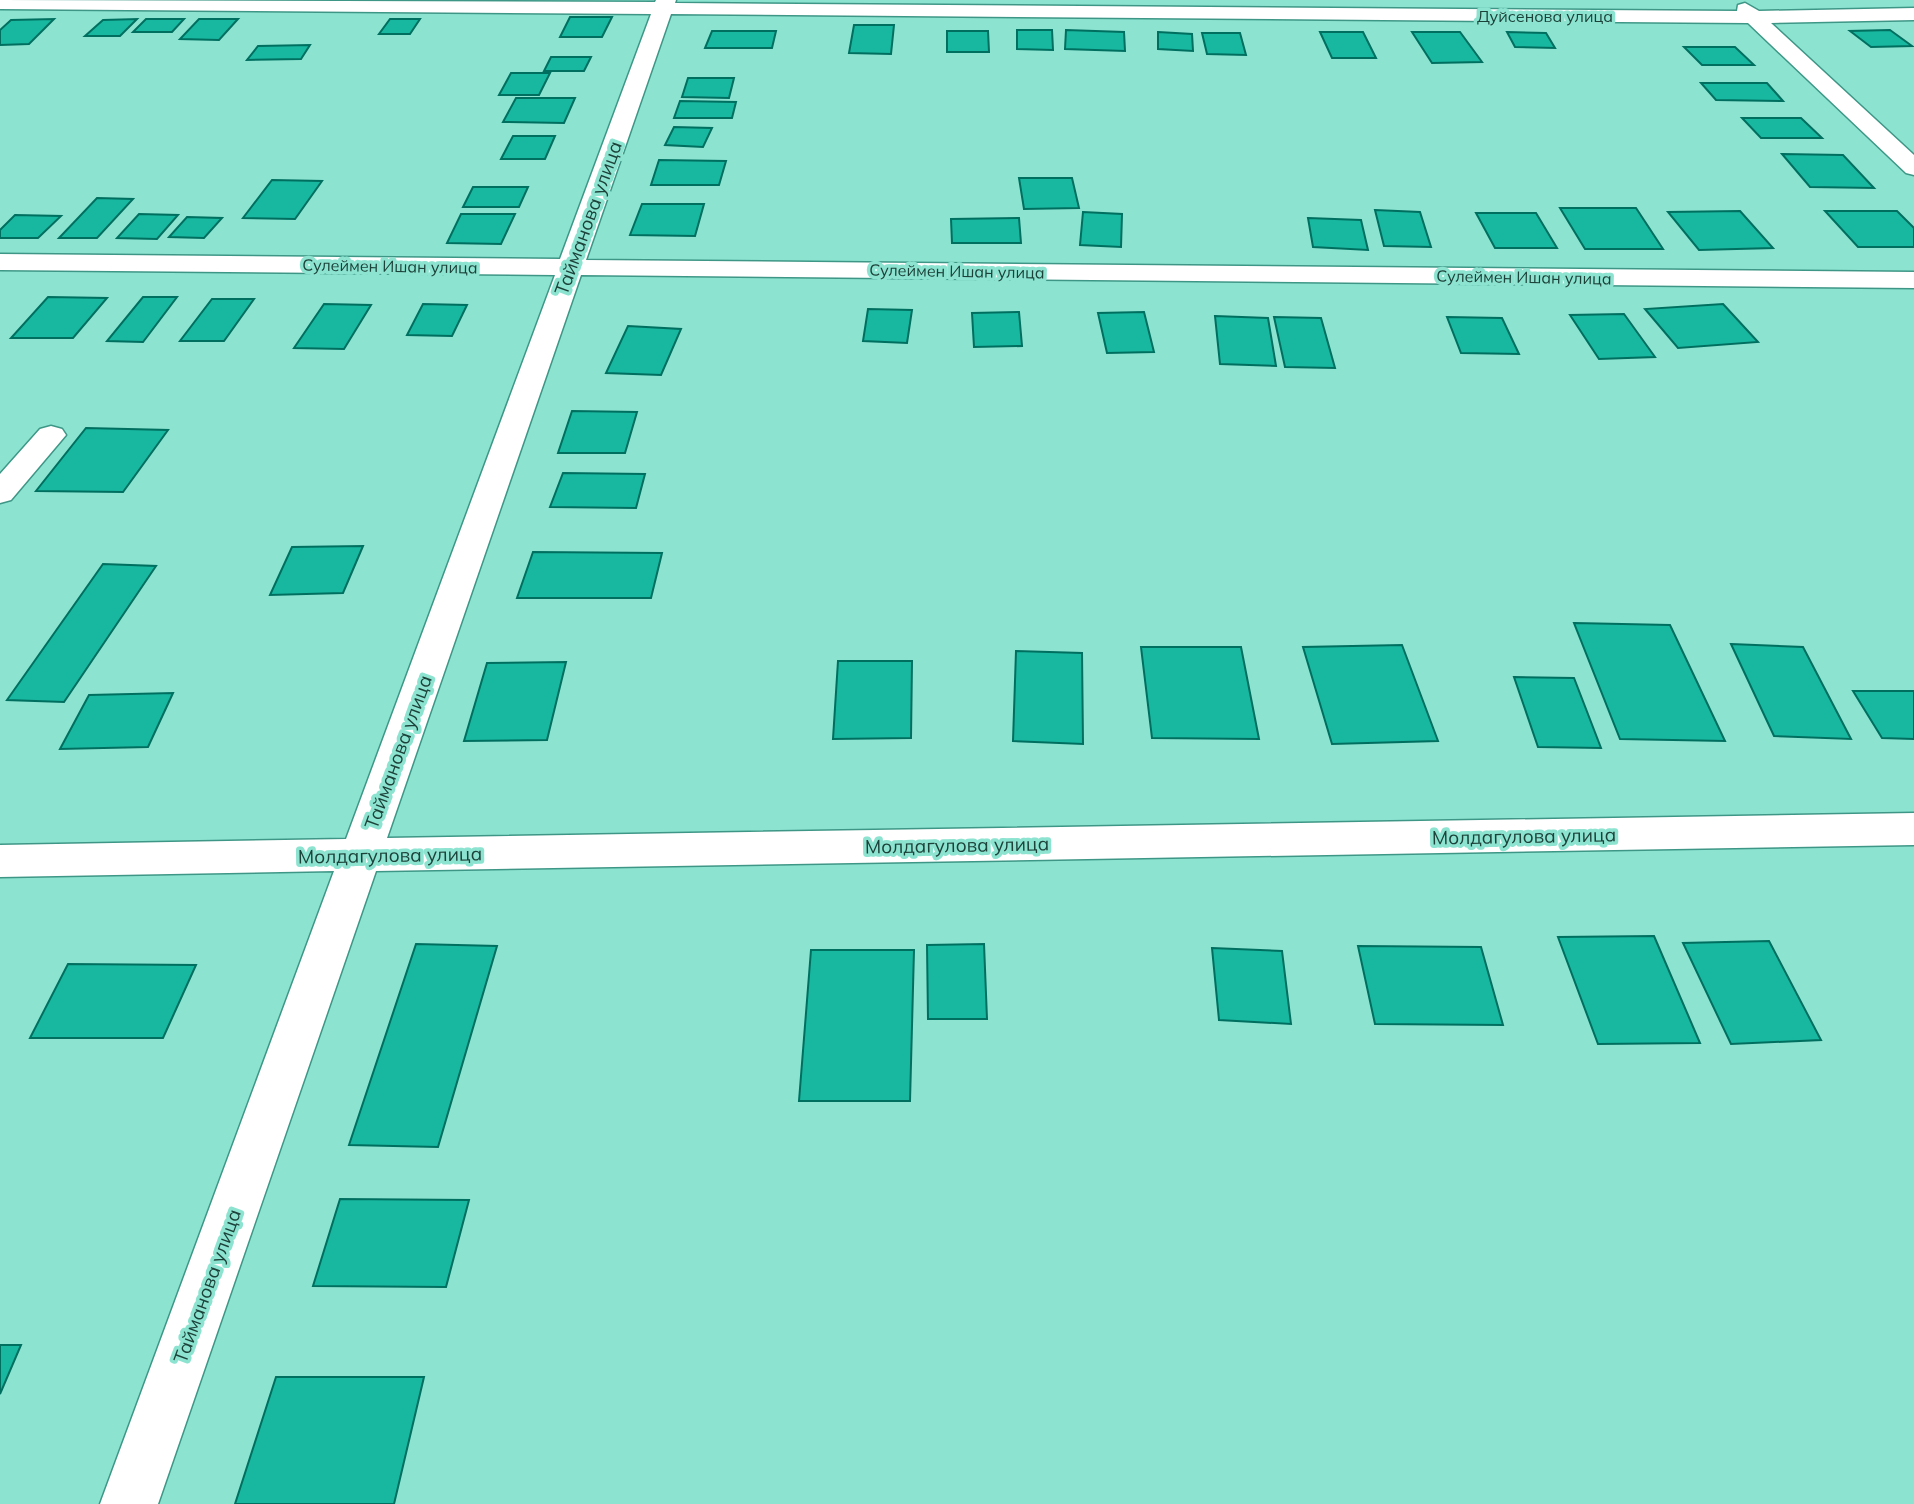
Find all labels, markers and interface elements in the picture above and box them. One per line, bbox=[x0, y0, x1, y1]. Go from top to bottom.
street label: Дуйсенова улица bbox=[1477, 6, 1613, 26]
street label: Тайманова улица bbox=[549, 138, 627, 298]
street label: Сулеймен Ишан улица bbox=[302, 254, 478, 278]
street label: Сулеймен Ишан улица bbox=[869, 259, 1045, 283]
street label: Сулеймен Ишан улица bbox=[1436, 265, 1612, 289]
street label: Тайманова улица bbox=[359, 672, 437, 832]
street label: Молдагулова улица bbox=[1432, 822, 1616, 850]
street label: Молдагулова улица bbox=[865, 831, 1049, 859]
street label: Молдагулова улица bbox=[298, 841, 482, 869]
street label: Тайманова улица bbox=[168, 1206, 246, 1366]

